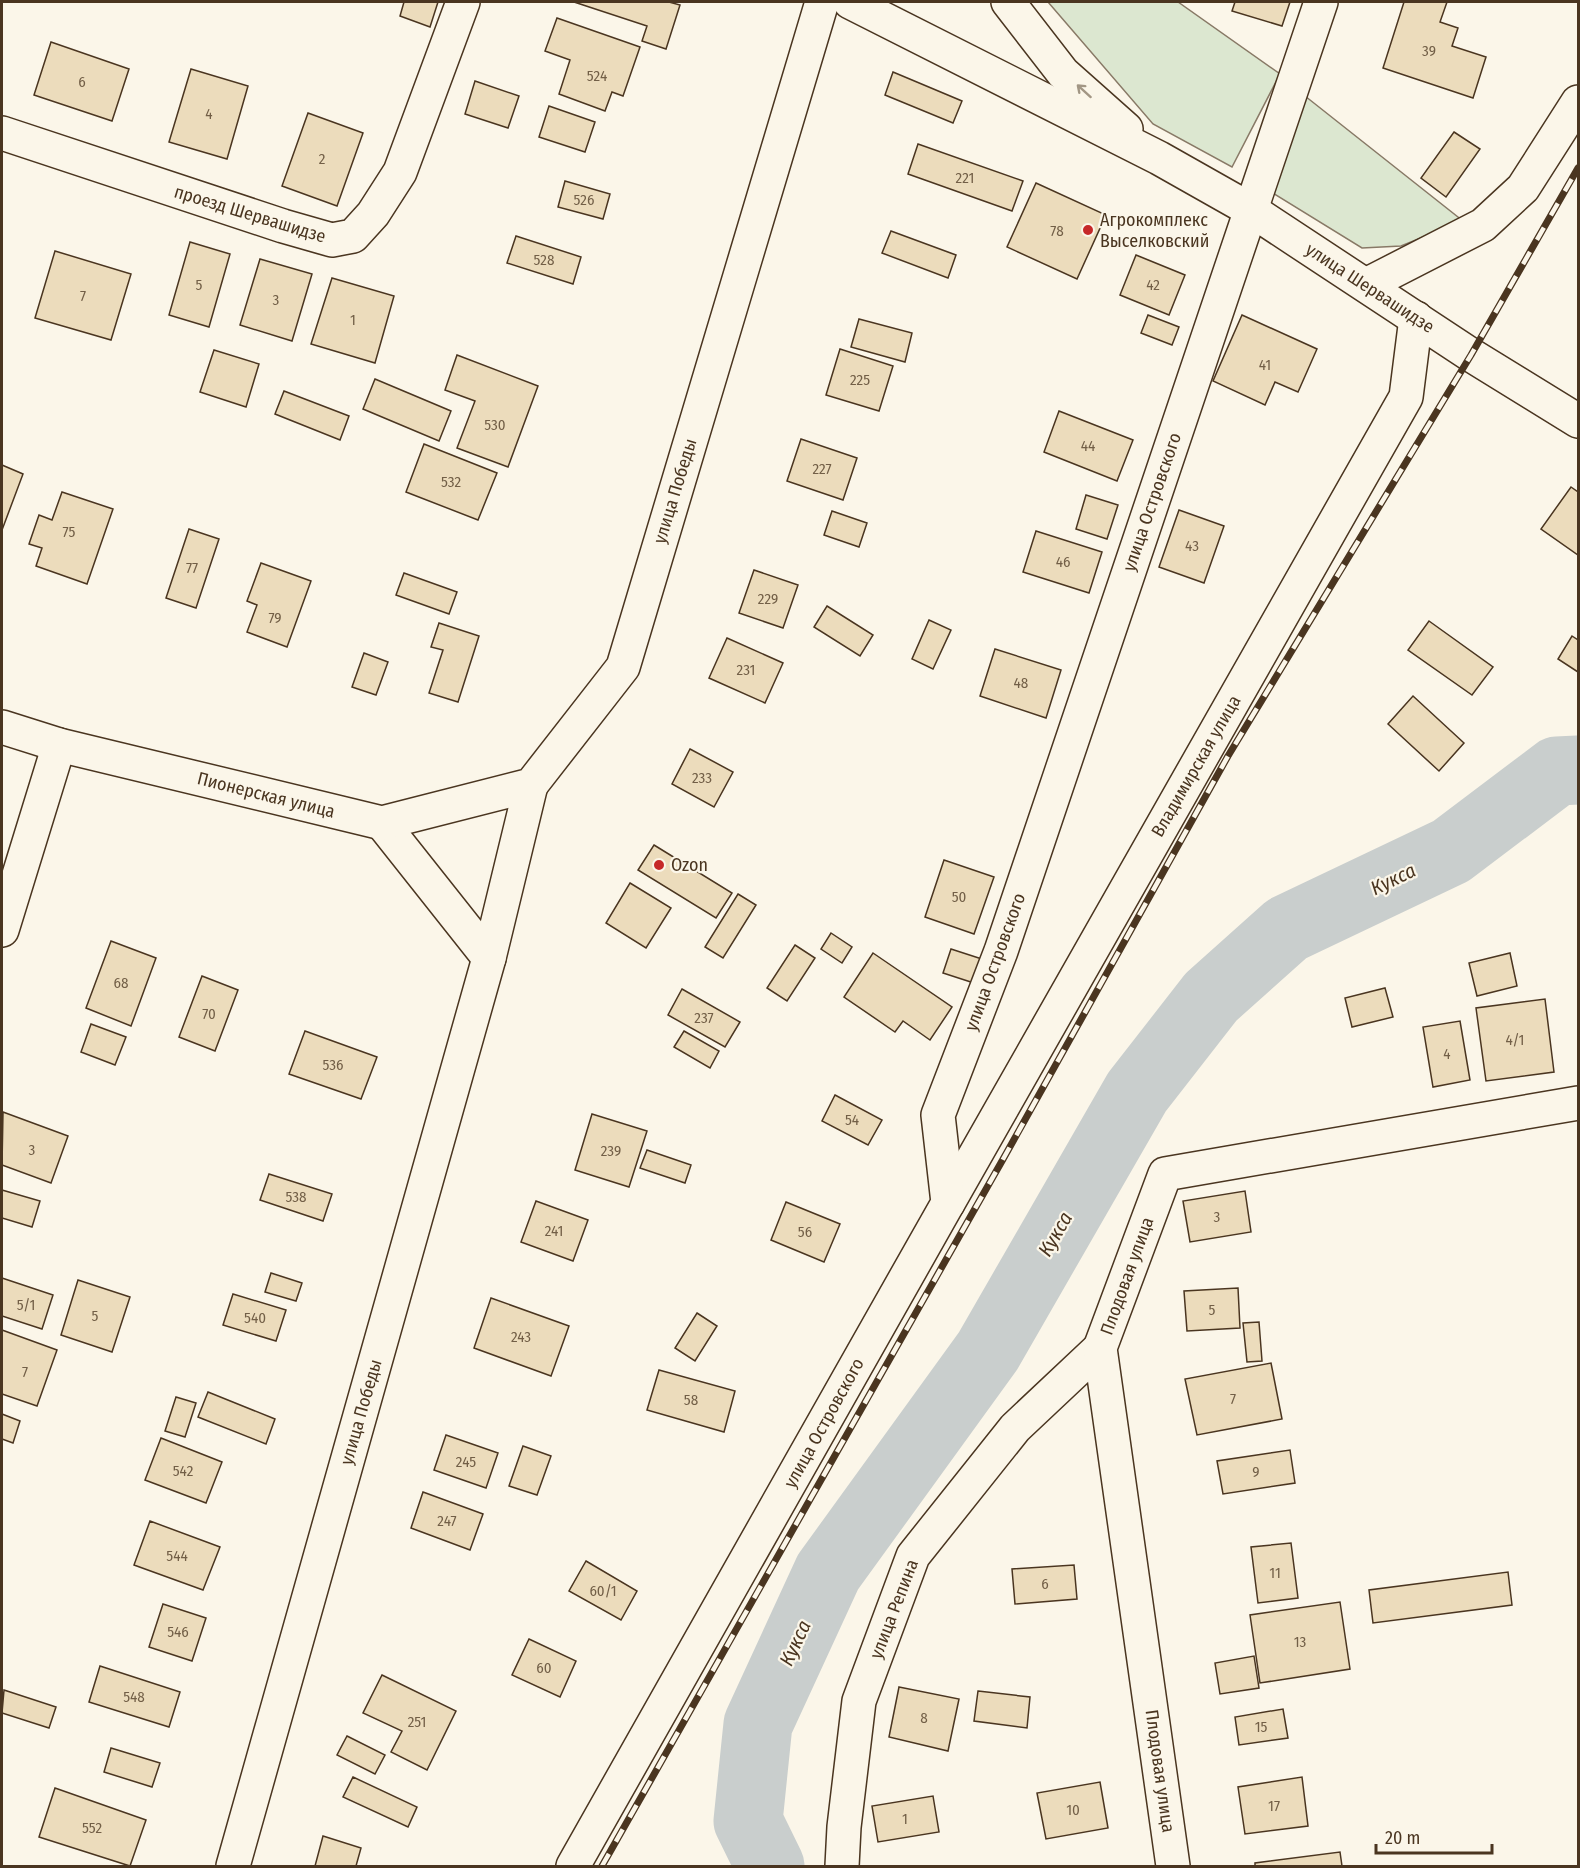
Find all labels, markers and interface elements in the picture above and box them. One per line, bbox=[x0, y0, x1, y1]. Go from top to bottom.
house number: 39 bbox=[1422, 42, 1436, 60]
house number: 524 bbox=[587, 67, 607, 85]
house number: 6 bbox=[78, 73, 86, 91]
one-way arrow bbox=[1077, 84, 1092, 98]
house number: 4 bbox=[205, 105, 213, 123]
house number: 2 bbox=[319, 150, 326, 168]
house number: 221 bbox=[956, 169, 974, 187]
street label: проезд Шервашидзе bbox=[171, 180, 329, 248]
house number: 526 bbox=[574, 191, 594, 209]
place label: Агрокомплекс Выселковский bbox=[1100, 209, 1209, 252]
house number: 78 bbox=[1050, 222, 1064, 240]
marker: Агрокомплекс Выселковский bbox=[1081, 223, 1095, 237]
street label: улица Шервашидзе bbox=[1302, 238, 1438, 338]
house number: 528 bbox=[534, 251, 554, 269]
house number: 5 bbox=[196, 276, 203, 294]
house number: 42 bbox=[1146, 276, 1160, 294]
house number: 7 bbox=[80, 287, 86, 305]
house number: 3 bbox=[273, 291, 280, 309]
house number: 1 bbox=[350, 311, 356, 329]
house number: 41 bbox=[1259, 356, 1271, 374]
house number: 225 bbox=[850, 371, 870, 389]
house number: 530 bbox=[484, 416, 506, 434]
street label: улица Островского bbox=[1118, 430, 1186, 574]
street label: улица Победы bbox=[649, 436, 701, 546]
house number: 44 bbox=[1081, 437, 1095, 455]
house number: 227 bbox=[812, 460, 832, 478]
house number: 532 bbox=[441, 473, 461, 491]
house number: 75 bbox=[63, 523, 75, 541]
house number: 43 bbox=[1185, 537, 1199, 555]
house number: 46 bbox=[1056, 553, 1070, 571]
house number: 77 bbox=[186, 559, 198, 577]
house number: 229 bbox=[758, 590, 778, 608]
house number: 79 bbox=[268, 609, 282, 627]
house number: 231 bbox=[737, 661, 755, 679]
house number: 48 bbox=[1014, 674, 1028, 692]
street label: Владимирская улица bbox=[1147, 691, 1246, 841]
street label: Пионерская улица bbox=[195, 767, 337, 823]
house number: 233 bbox=[692, 769, 712, 787]
place label: Ozon bbox=[671, 854, 708, 876]
marker: Ozon bbox=[652, 858, 666, 872]
water label: Кукса bbox=[1366, 858, 1420, 900]
house number: 50 bbox=[952, 888, 966, 906]
street label: улица Островского bbox=[960, 890, 1030, 1034]
house number: 68 bbox=[114, 974, 128, 992]
house number: 70 bbox=[202, 1005, 216, 1023]
house number: 237 bbox=[694, 1009, 714, 1027]
house number: 4/1 bbox=[1506, 1031, 1524, 1049]
house number: 4 bbox=[1443, 1045, 1451, 1063]
house number: 536 bbox=[323, 1056, 344, 1074]
house number: 54 bbox=[845, 1111, 859, 1129]
house number: 3 bbox=[29, 1141, 36, 1159]
house number: 239 bbox=[601, 1142, 621, 1160]
house number: 538 bbox=[285, 1188, 307, 1206]
water label: Кукса bbox=[1033, 1207, 1077, 1261]
house number: 3 bbox=[1214, 1208, 1221, 1226]
street label: Плодовая улица bbox=[1095, 1214, 1159, 1338]
house number: 241 bbox=[545, 1222, 563, 1240]
house number: 56 bbox=[798, 1223, 812, 1241]
house number: 5/1 bbox=[17, 1296, 35, 1314]
house number: 5 bbox=[1209, 1301, 1216, 1319]
house number: 5 bbox=[92, 1307, 99, 1325]
house number: 540 bbox=[244, 1309, 266, 1327]
house number: 243 bbox=[511, 1328, 531, 1346]
street label: улица Островского bbox=[779, 1354, 869, 1492]
street label: улица Победы bbox=[335, 1357, 387, 1467]
house number: 7 bbox=[22, 1363, 28, 1381]
house number: 7 bbox=[1230, 1390, 1236, 1408]
house number: 58 bbox=[684, 1391, 698, 1409]
house number: 245 bbox=[456, 1453, 476, 1471]
house number: 542 bbox=[173, 1462, 194, 1480]
house number: 9 bbox=[1252, 1463, 1260, 1481]
house number: 247 bbox=[437, 1512, 457, 1530]
house number: 544 bbox=[166, 1547, 188, 1565]
street label: улица Репина bbox=[865, 1556, 923, 1662]
house number: 11 bbox=[1269, 1564, 1281, 1582]
house number: 6 bbox=[1041, 1575, 1049, 1593]
house number: 60/1 bbox=[589, 1582, 617, 1600]
water label: Кукса bbox=[774, 1616, 816, 1670]
house number: 546 bbox=[167, 1623, 189, 1641]
house number: 13 bbox=[1294, 1633, 1307, 1651]
house number: 60 bbox=[536, 1659, 552, 1677]
house number: 548 bbox=[123, 1688, 145, 1706]
street label: Плодовая улица bbox=[1140, 1708, 1180, 1834]
house number: 8 bbox=[920, 1709, 928, 1727]
house number: 251 bbox=[408, 1713, 426, 1731]
house number: 15 bbox=[1255, 1718, 1267, 1736]
house number: 17 bbox=[1268, 1797, 1280, 1815]
house number: 10 bbox=[1066, 1801, 1080, 1819]
house number: 1 bbox=[902, 1810, 908, 1828]
scale bar bbox=[1376, 1817, 1492, 1855]
house number: 552 bbox=[82, 1819, 102, 1837]
text: 20 m bbox=[1385, 1827, 1420, 1849]

